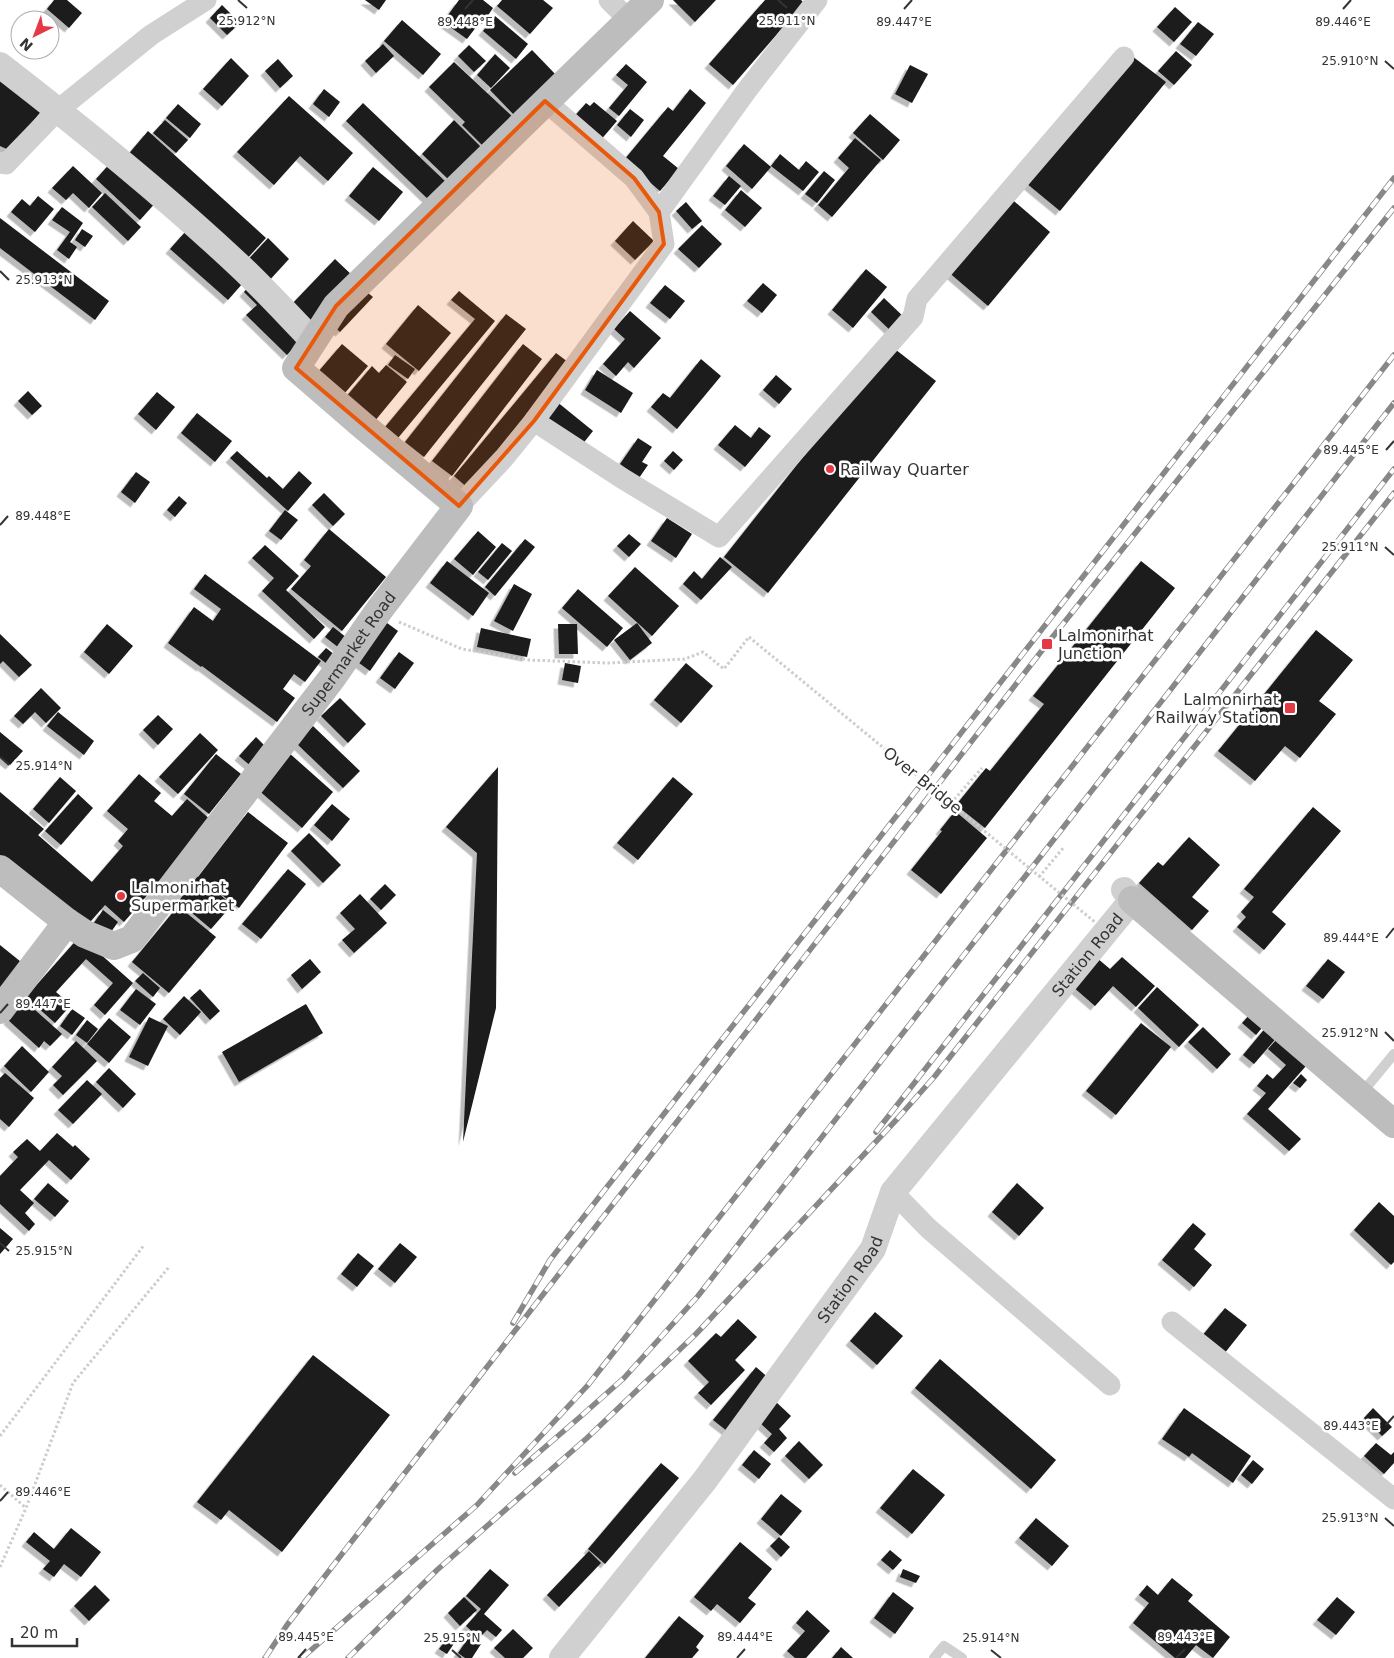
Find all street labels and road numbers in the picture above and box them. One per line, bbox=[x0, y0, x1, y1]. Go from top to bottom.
street label: Supermarket Road bbox=[298, 588, 400, 720]
street label: Over Bridge bbox=[880, 743, 966, 818]
street label: Station Road bbox=[1048, 909, 1127, 1001]
street label: Station Road bbox=[813, 1234, 887, 1327]

